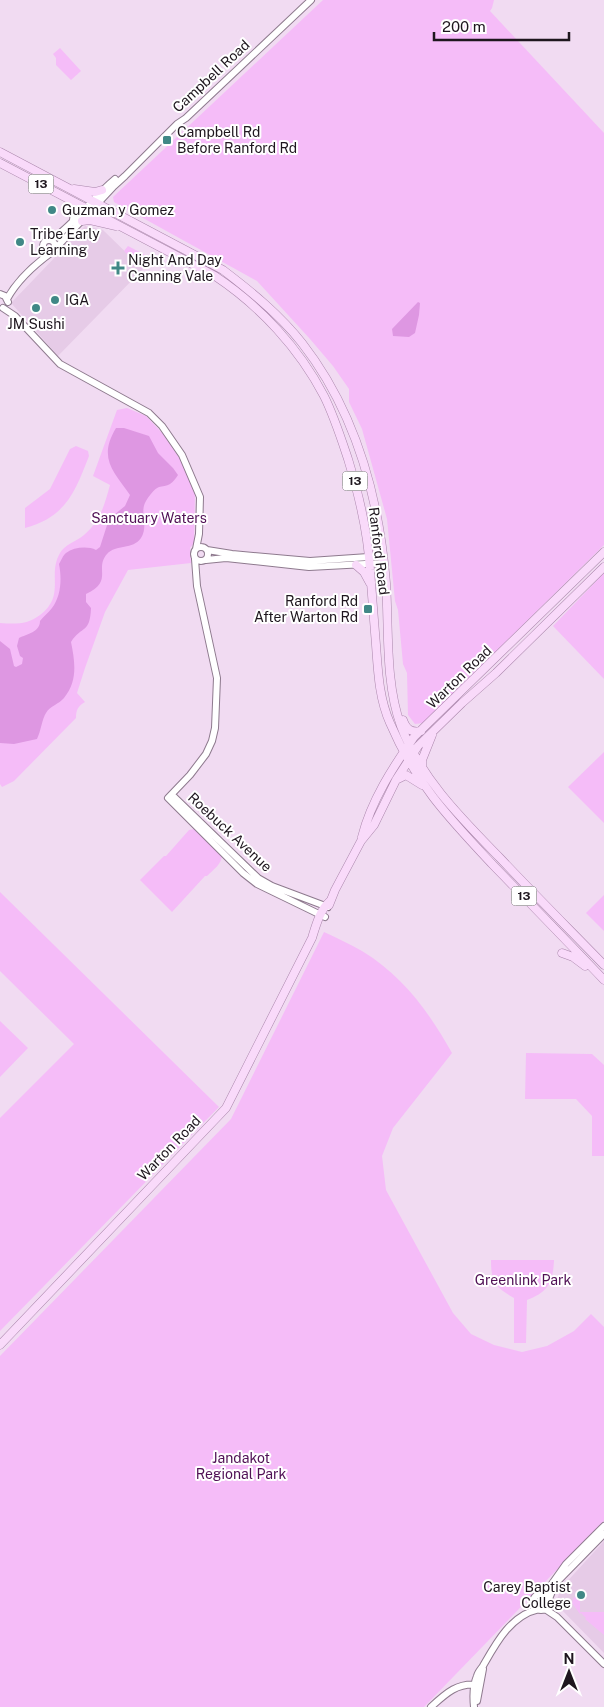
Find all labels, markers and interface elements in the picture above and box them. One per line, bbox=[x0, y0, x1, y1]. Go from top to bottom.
scale bar bbox=[434, 10, 569, 42]
text: 200 m bbox=[442, 18, 486, 35]
street label: Campbell Road bbox=[169, 36, 253, 116]
place label: Campbell Rd Before Ranford Rd bbox=[177, 124, 297, 156]
marker: Campbell Rd Before Ranford Rd bbox=[161, 134, 173, 146]
road number: 13 bbox=[28, 174, 54, 193]
place label: Guzman y Gomez bbox=[62, 202, 174, 218]
marker: Guzman y Gomez bbox=[46, 204, 58, 216]
place label: Tribe Early Learning bbox=[30, 226, 100, 258]
marker: Tribe Early Learning bbox=[14, 236, 26, 248]
place label: Night And Day Canning Vale bbox=[128, 252, 222, 284]
marker: Night And Day Canning Vale bbox=[112, 262, 124, 274]
place label: IGA bbox=[65, 292, 89, 308]
marker: IGA bbox=[49, 294, 61, 306]
marker: JM Sushi bbox=[30, 302, 42, 314]
place label: JM Sushi bbox=[7, 316, 65, 332]
road number: 13 bbox=[342, 472, 368, 491]
street label: Ranford Road bbox=[366, 506, 392, 596]
park label: Sanctuary Waters bbox=[91, 510, 207, 526]
place label: Ranford Rd After Warton Rd bbox=[254, 593, 358, 625]
marker: Ranford Rd After Warton Rd bbox=[362, 603, 374, 615]
street label: Warton Road bbox=[423, 642, 495, 712]
street label: Roebuck Avenue bbox=[185, 789, 275, 875]
road number: 13 bbox=[512, 886, 536, 906]
street label: Warton Road bbox=[134, 1112, 204, 1184]
park label: Greenlink Park bbox=[475, 1272, 571, 1288]
park label: Jandakot Regional Park bbox=[196, 1450, 286, 1482]
place label: Carey Baptist College bbox=[483, 1579, 571, 1611]
marker: Carey Baptist College bbox=[575, 1589, 587, 1601]
north arrow bbox=[544, 1647, 594, 1697]
text: N bbox=[564, 1651, 574, 1667]

